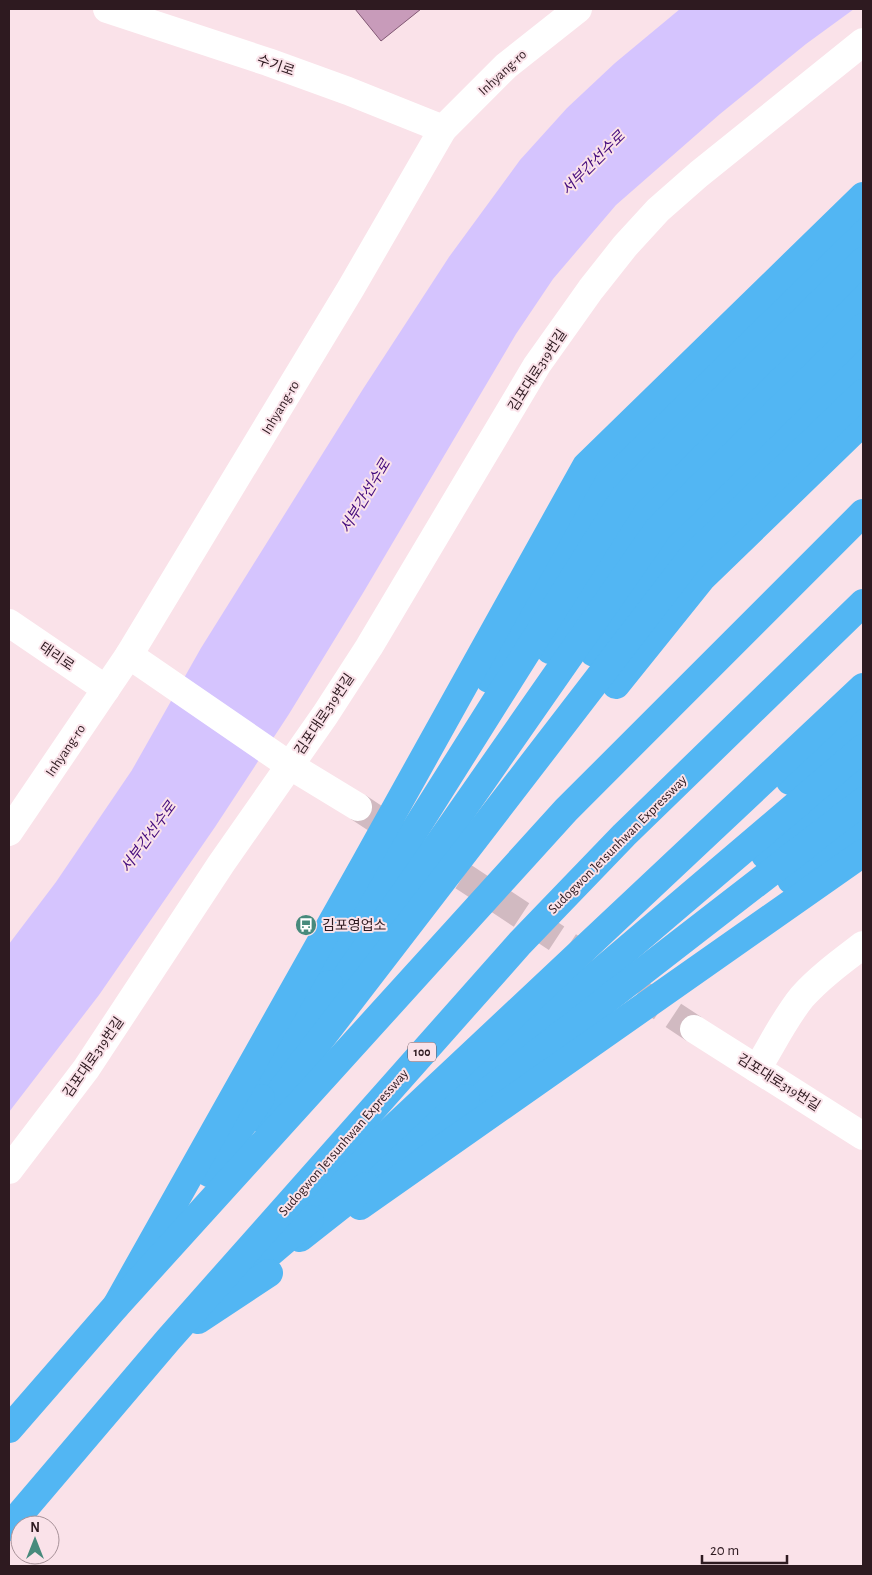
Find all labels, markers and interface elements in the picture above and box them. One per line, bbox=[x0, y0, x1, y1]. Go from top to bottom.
street label: Inhyang-ro bbox=[476, 47, 529, 98]
street label: 수기로 bbox=[255, 52, 297, 79]
water label: 서부간선수로 bbox=[558, 127, 629, 198]
street label: 김포대로319번길 bbox=[505, 327, 569, 414]
street label: Inhyang-ro bbox=[259, 378, 302, 437]
water label: 서부간선수로 bbox=[337, 455, 394, 536]
street label: 태리로 bbox=[37, 639, 77, 674]
street label: 김포대로319번길 bbox=[292, 671, 357, 758]
street label: Inhyang-ro bbox=[43, 722, 88, 779]
street label: Sudogwon Je1sunhwan Expressway bbox=[546, 773, 690, 917]
water label: 서부간선수로 bbox=[117, 798, 180, 875]
bus stop icon: 김포영업소 bbox=[294, 913, 318, 937]
place label: 김포영업소 bbox=[322, 918, 387, 933]
street label: 김포대로319번길 bbox=[60, 1014, 127, 1100]
road number: 100 bbox=[408, 1042, 436, 1062]
street label: 김포대로319번길 bbox=[735, 1051, 823, 1114]
street label: Sudogwon Je1sunhwan Expressway bbox=[276, 1066, 411, 1219]
north arrow bbox=[10, 1515, 60, 1565]
text: N bbox=[30, 1521, 40, 1535]
scale bar bbox=[702, 1532, 787, 1564]
text: 20 m bbox=[710, 1543, 739, 1558]

